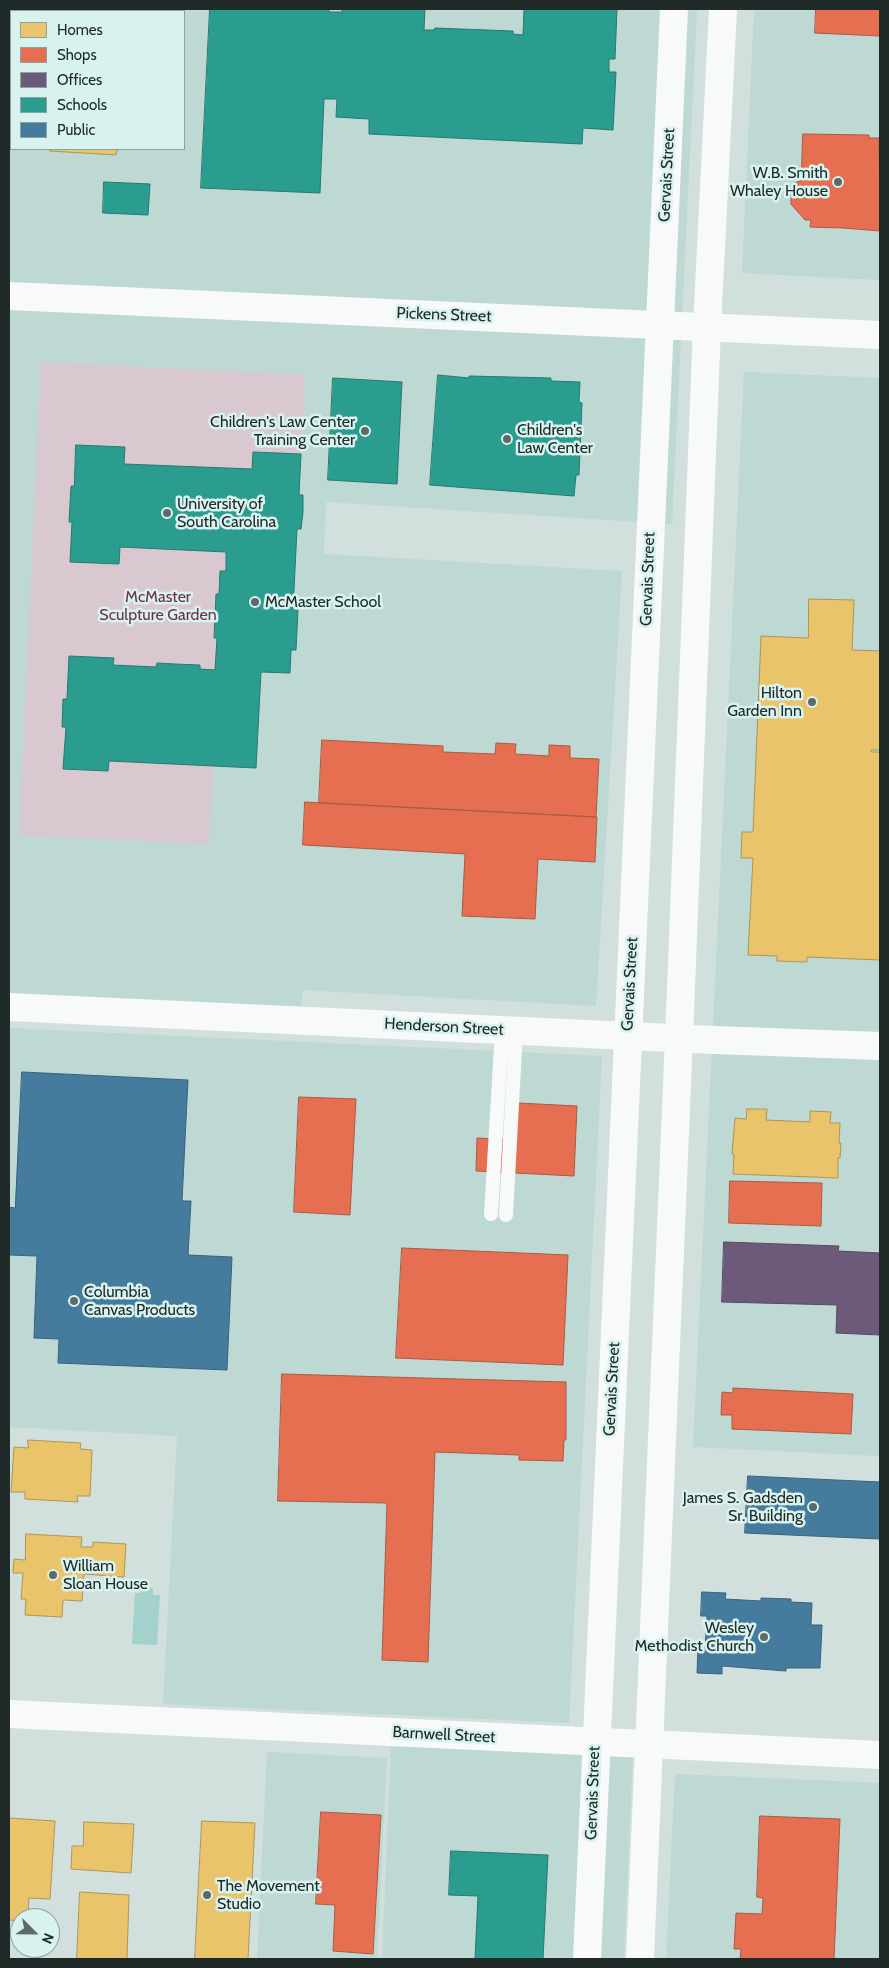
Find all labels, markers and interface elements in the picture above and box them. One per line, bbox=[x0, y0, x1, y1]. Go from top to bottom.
legend bbox=[10, 10, 185, 150]
text: Homes bbox=[57, 21, 103, 39]
text: Shops bbox=[57, 46, 97, 64]
text: Offices bbox=[57, 71, 102, 89]
text: Schools bbox=[57, 96, 107, 114]
text: Public bbox=[57, 121, 95, 139]
street label: Gervais Street bbox=[655, 128, 679, 222]
place label: W.B. Smith Whaley House bbox=[730, 163, 828, 201]
marker: W.B. Smith Whaley House bbox=[832, 176, 844, 188]
street label: Pickens Street bbox=[396, 304, 492, 326]
place label: Children's Law Center Training Center bbox=[210, 412, 355, 450]
place label: Children's Law Center bbox=[517, 420, 593, 458]
marker: Children's Law Center Training Center bbox=[359, 425, 371, 437]
marker: Children's Law Center bbox=[501, 433, 513, 445]
place label: University of South Carolina bbox=[177, 494, 276, 532]
marker: University of South Carolina bbox=[161, 507, 173, 519]
street label: Gervais Street bbox=[637, 532, 659, 626]
park label: McMaster Sculpture Garden bbox=[99, 587, 217, 625]
place label: McMaster School bbox=[265, 592, 381, 612]
marker: McMaster School bbox=[249, 596, 261, 608]
place label: Hilton Garden Inn bbox=[727, 683, 802, 721]
marker: Hilton Garden Inn bbox=[806, 696, 818, 708]
street label: Gervais Street bbox=[618, 937, 642, 1031]
street label: Henderson Street bbox=[384, 1014, 504, 1040]
place label: Columbia Canvas Products bbox=[84, 1282, 195, 1320]
marker: Columbia Canvas Products bbox=[68, 1295, 80, 1307]
street label: Gervais Street bbox=[600, 1342, 624, 1436]
place label: James S. Gadsden Sr. Building bbox=[683, 1488, 803, 1526]
marker: James S. Gadsden Sr. Building bbox=[807, 1501, 819, 1513]
place label: William Sloan House bbox=[63, 1556, 148, 1594]
marker: William Sloan House bbox=[47, 1569, 59, 1581]
place label: Wesley Methodist Church bbox=[635, 1618, 754, 1656]
marker: Wesley Methodist Church bbox=[758, 1631, 770, 1643]
street label: Barnwell Street bbox=[392, 1723, 496, 1747]
street label: Gervais Street bbox=[582, 1746, 604, 1840]
place label: The Movement Studio bbox=[217, 1876, 320, 1914]
marker: The Movement Studio bbox=[201, 1889, 213, 1901]
north arrow bbox=[10, 1908, 60, 1958]
text: N bbox=[38, 1930, 58, 1947]

